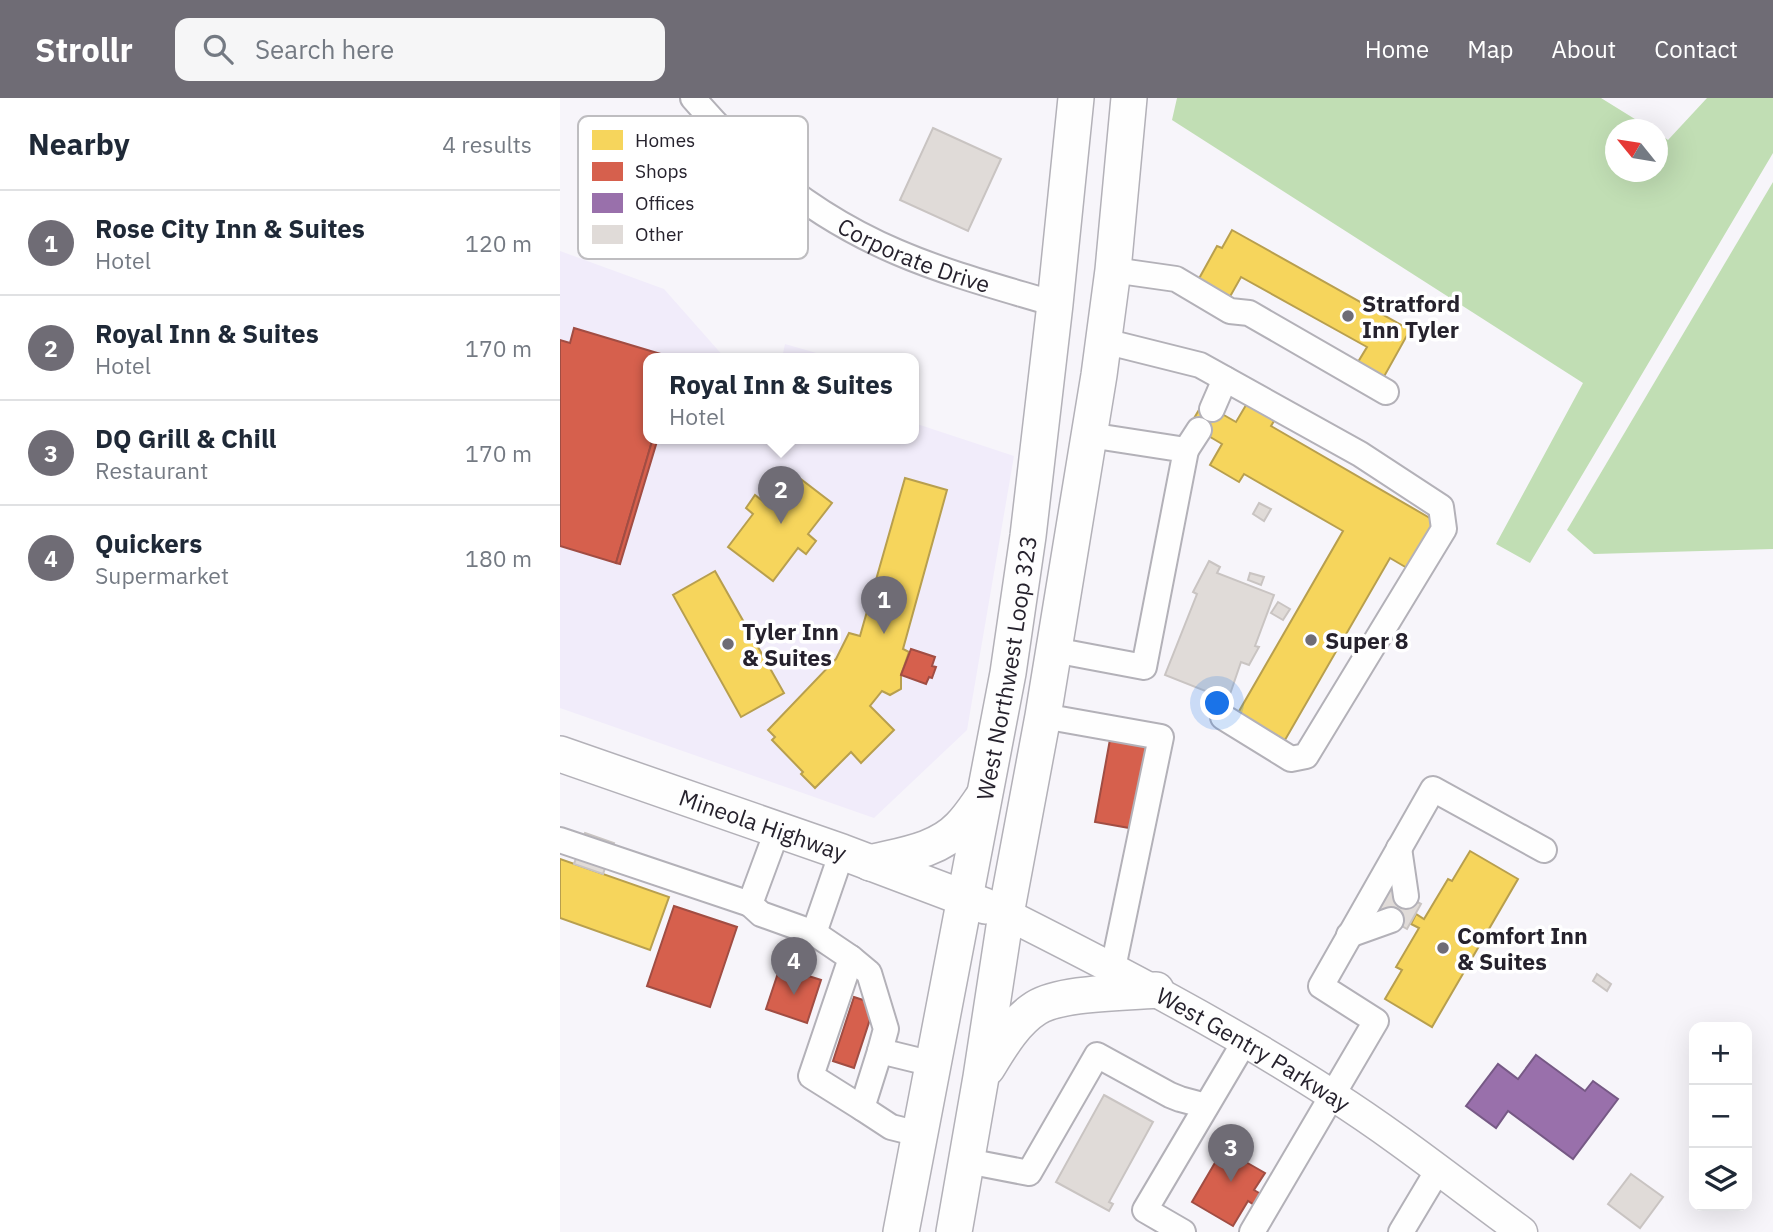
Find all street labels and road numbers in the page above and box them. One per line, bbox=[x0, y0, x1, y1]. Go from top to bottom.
street label: Corporate Drive bbox=[833, 210, 994, 299]
street label: West Northwest Loop 323 bbox=[969, 533, 1043, 803]
street label: Mineola Highway bbox=[675, 782, 851, 868]
street label: West Gentry Parkway bbox=[1151, 980, 1357, 1118]

